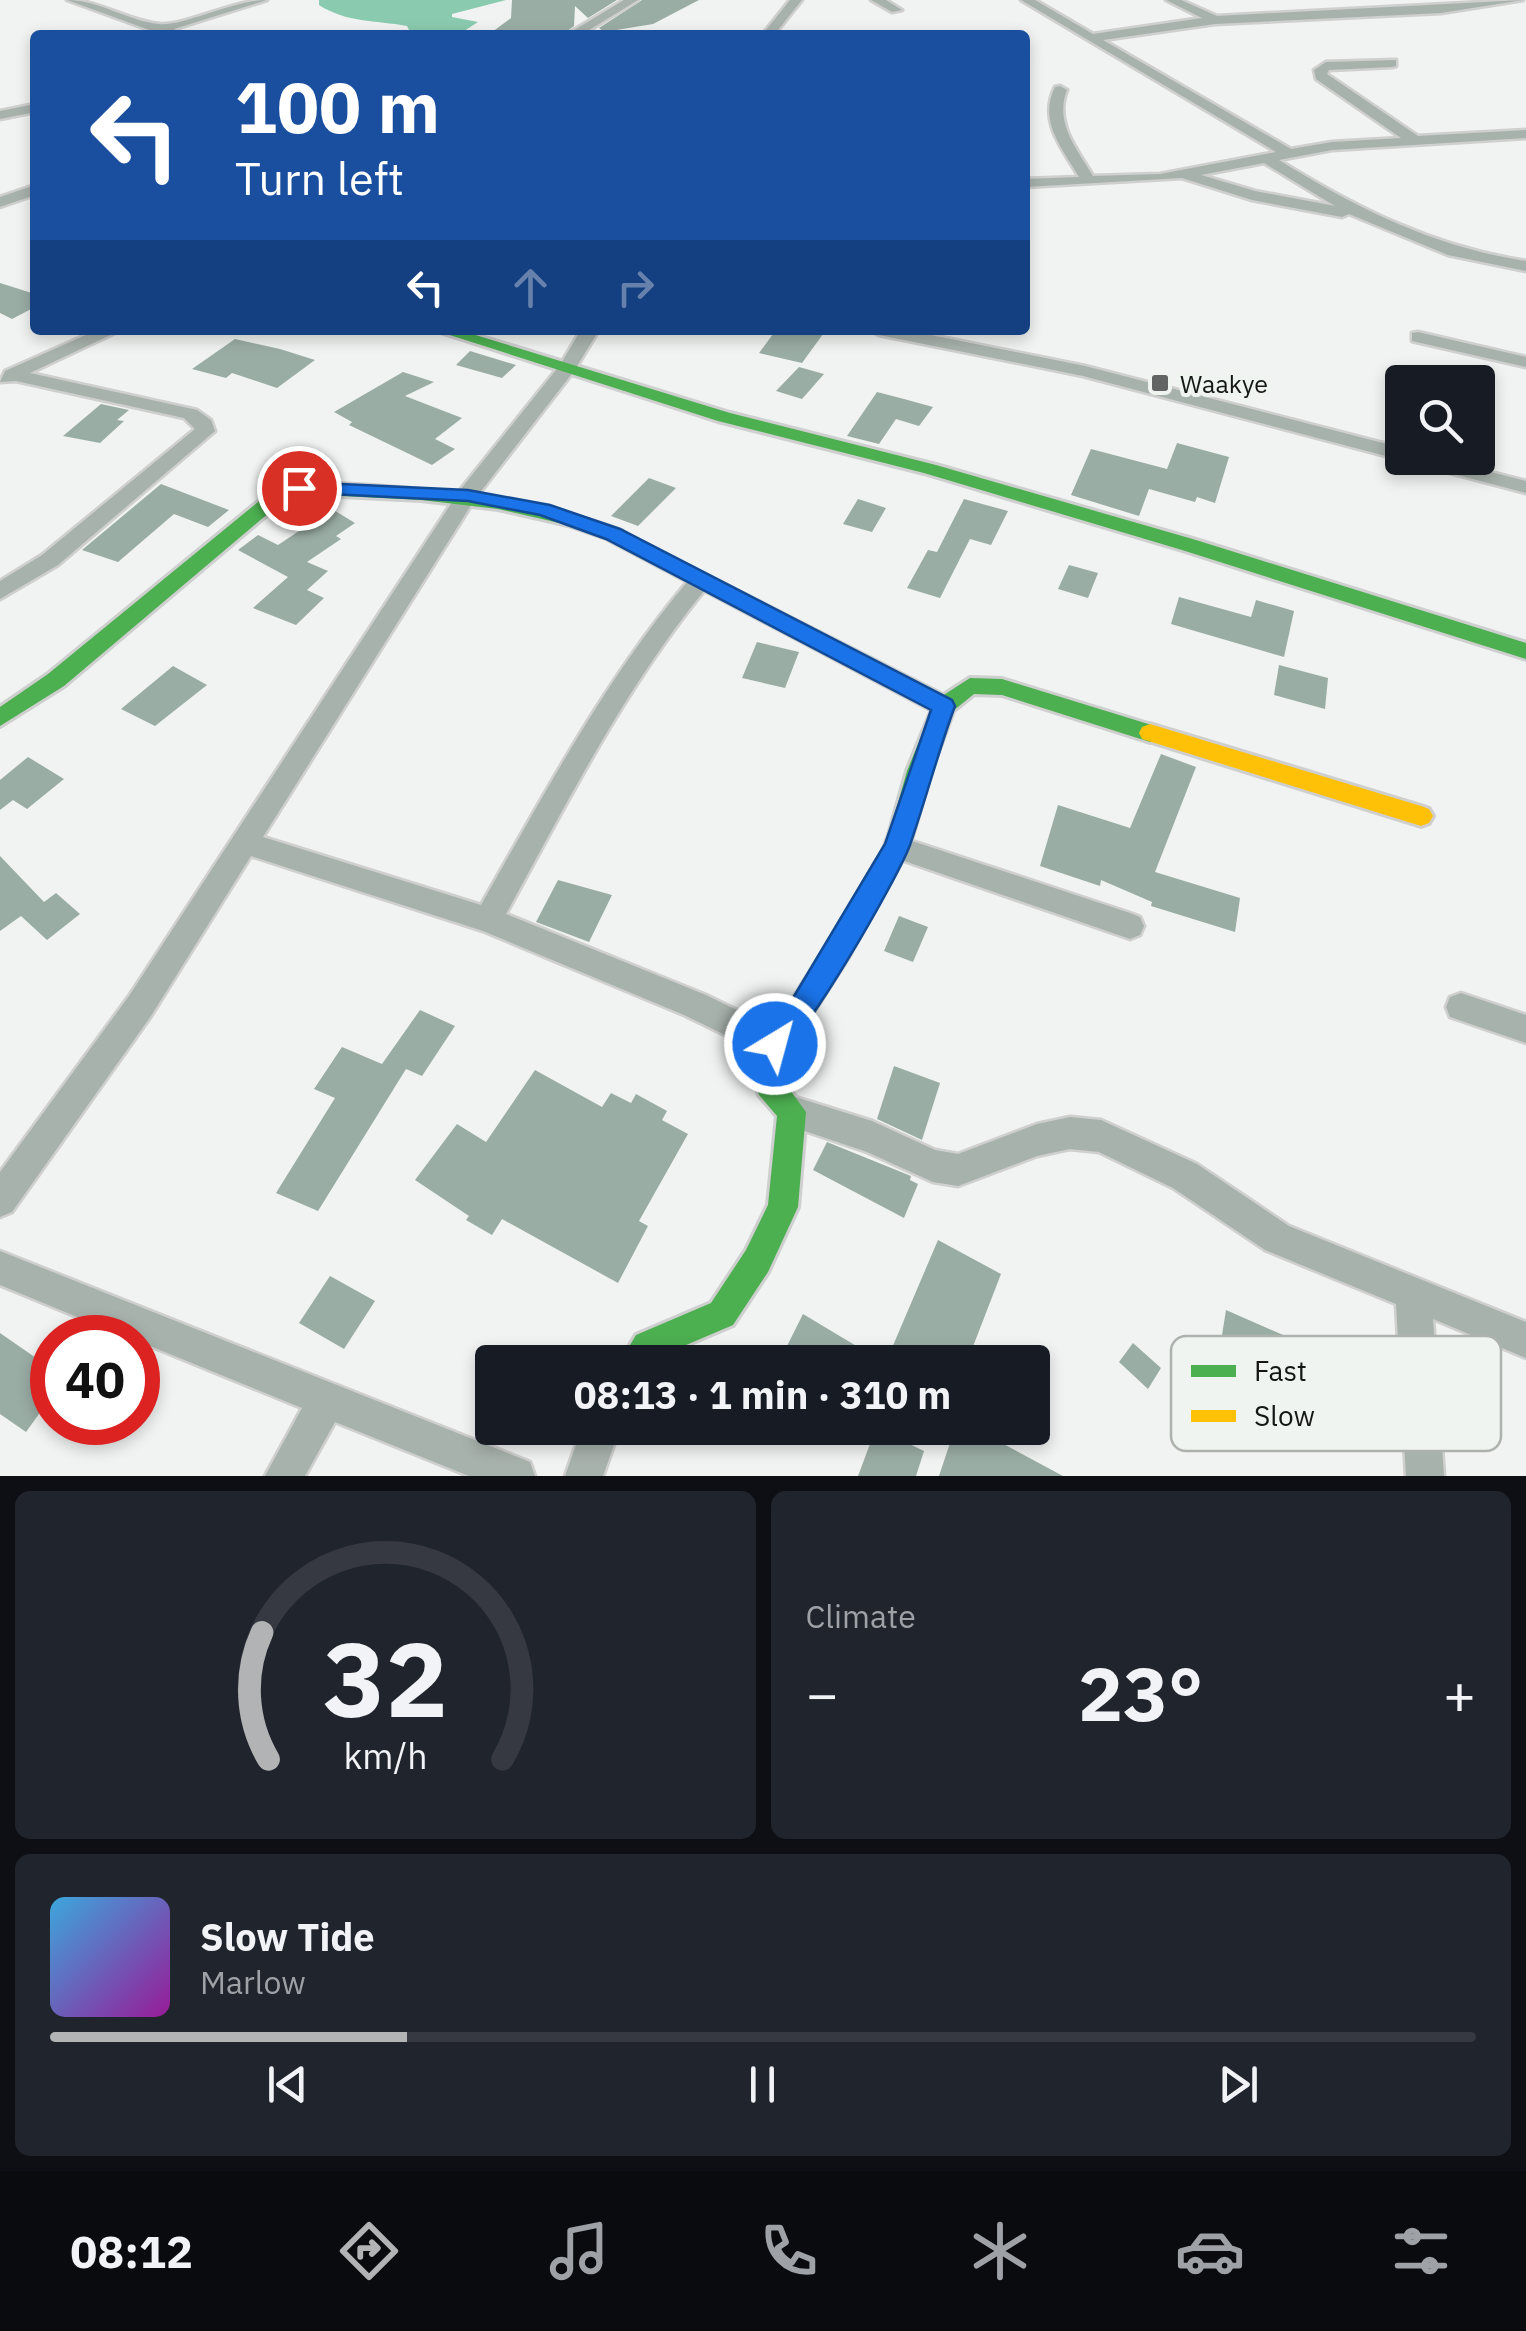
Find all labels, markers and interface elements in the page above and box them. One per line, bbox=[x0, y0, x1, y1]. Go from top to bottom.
text: 100 m bbox=[235, 61, 440, 152]
icon: left bbox=[70, 70, 200, 200]
text: Turn left bbox=[235, 149, 404, 207]
icon: left bbox=[398, 260, 453, 315]
icon: ahead bbox=[503, 260, 558, 315]
icon: right bbox=[608, 260, 663, 315]
map controls bbox=[1385, 365, 1495, 475]
button: search bbox=[1385, 365, 1495, 475]
place label: Waakye bbox=[1180, 367, 1268, 400]
marker: Waakye bbox=[1149, 372, 1171, 394]
pin bbox=[257, 446, 342, 531]
icon: arrive bbox=[272, 461, 327, 516]
position arrow bbox=[723, 992, 827, 1096]
speed limit sign: 40 bbox=[30, 1315, 160, 1445]
legend bbox=[1171, 1336, 1501, 1451]
text: Fast bbox=[1254, 1352, 1307, 1389]
text: 08:13 · 1 min · 310 m bbox=[574, 1370, 951, 1419]
text: Slow bbox=[1254, 1397, 1315, 1434]
text: Climate bbox=[806, 1595, 916, 1637]
text: 32 bbox=[323, 1610, 448, 1746]
text: 23° bbox=[1078, 1644, 1203, 1742]
text: − bbox=[806, 1658, 839, 1729]
text: + bbox=[1443, 1658, 1476, 1729]
text: km/h bbox=[343, 1732, 427, 1779]
text: Slow Tide bbox=[200, 1912, 375, 1961]
text: Marlow bbox=[200, 1961, 306, 2003]
icon: previous bbox=[260, 2057, 315, 2112]
icon: pause bbox=[735, 2057, 790, 2112]
icon: next bbox=[1211, 2057, 1266, 2112]
icon: directions bbox=[334, 2216, 404, 2286]
icon: music bbox=[544, 2216, 614, 2286]
icon: phone bbox=[754, 2216, 824, 2286]
icon: climate bbox=[965, 2216, 1035, 2286]
icon: car bbox=[1175, 2216, 1245, 2286]
icon: filters bbox=[1386, 2216, 1456, 2286]
text: 08:12 bbox=[70, 2222, 193, 2280]

